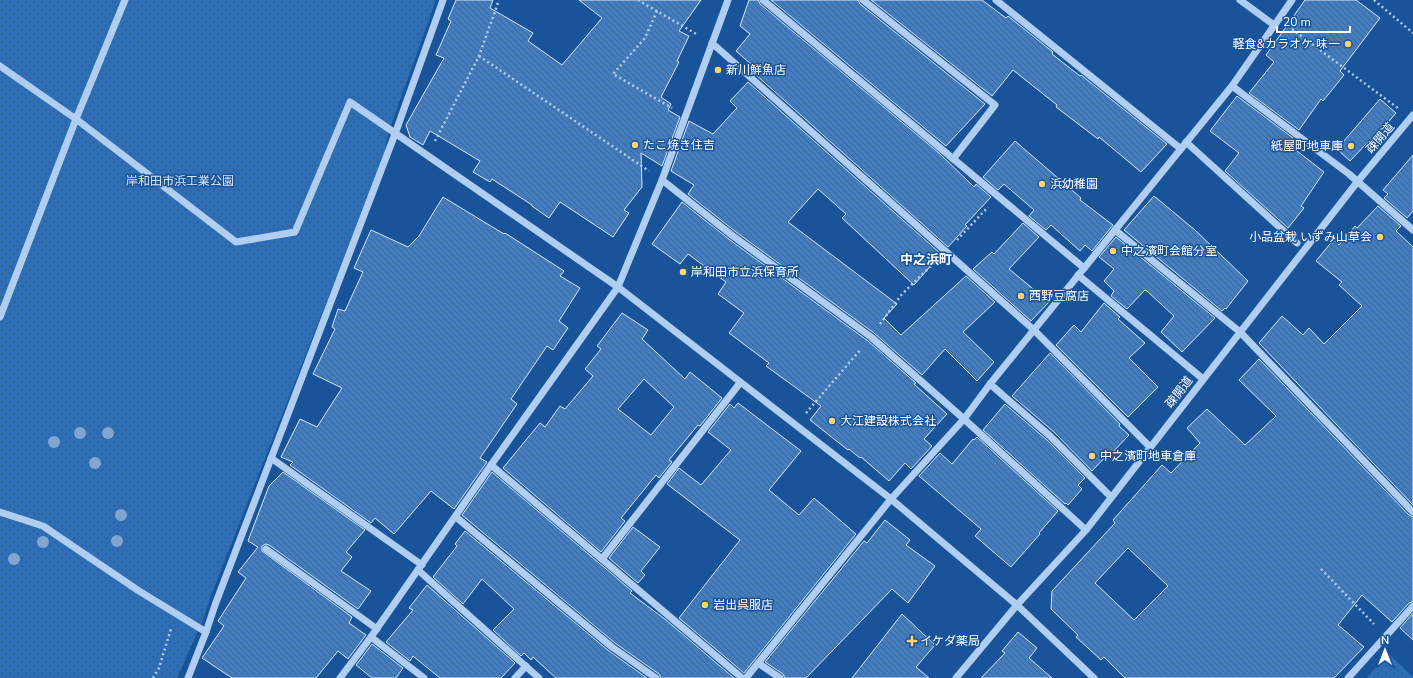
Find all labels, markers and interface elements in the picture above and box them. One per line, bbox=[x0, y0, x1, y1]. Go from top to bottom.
scale bar bbox=[1277, 8, 1350, 34]
text: 20 m bbox=[1283, 14, 1311, 30]
place label: 軽食&カラオケ 味一 bbox=[1233, 36, 1340, 52]
marker: 軽食&カラオケ 味一 bbox=[1343, 39, 1353, 49]
place label: 新川鮮魚店 bbox=[726, 62, 786, 78]
marker: 新川鮮魚店 bbox=[713, 65, 723, 75]
street label: 疎開道 bbox=[1362, 119, 1398, 157]
place label: たこ焼き住吉 bbox=[643, 137, 715, 153]
place label: 紙屋町地車庫 bbox=[1271, 138, 1343, 154]
marker: たこ焼き住吉 bbox=[630, 140, 640, 150]
marker: 紙屋町地車庫 bbox=[1346, 141, 1356, 151]
park label: 岸和田市浜工業公園 bbox=[126, 173, 234, 189]
place label: 浜幼稚園 bbox=[1050, 176, 1098, 192]
marker: 浜幼稚園 bbox=[1037, 179, 1047, 189]
place label: 小品盆栽 いずみ山草会 bbox=[1249, 229, 1372, 245]
marker: 小品盆栽 いずみ山草会 bbox=[1375, 232, 1385, 242]
place label: 中之濱町会館分室 bbox=[1121, 243, 1217, 259]
marker: 中之濱町会館分室 bbox=[1108, 246, 1118, 256]
district label: 中之浜町 bbox=[900, 251, 952, 269]
place label: 岸和田市立浜保育所 bbox=[691, 264, 799, 280]
marker: 岸和田市立浜保育所 bbox=[678, 267, 688, 277]
place label: 西野豆腐店 bbox=[1029, 288, 1089, 304]
marker: 西野豆腐店 bbox=[1016, 291, 1026, 301]
street label: 疎開道 bbox=[1162, 373, 1196, 411]
place label: 大江建設株式会社 bbox=[840, 413, 936, 429]
marker: 大江建設株式会社 bbox=[827, 416, 837, 426]
place label: 中之濱町地車倉庫 bbox=[1100, 448, 1196, 464]
marker: 中之濱町地車倉庫 bbox=[1087, 451, 1097, 461]
place label: 岩出呉服店 bbox=[713, 597, 773, 613]
marker: 岩出呉服店 bbox=[700, 600, 710, 610]
north arrow bbox=[1365, 630, 1405, 670]
place label: イケダ薬局 bbox=[920, 633, 980, 649]
text: N bbox=[1381, 633, 1389, 648]
marker: イケダ薬局 bbox=[907, 636, 917, 646]

